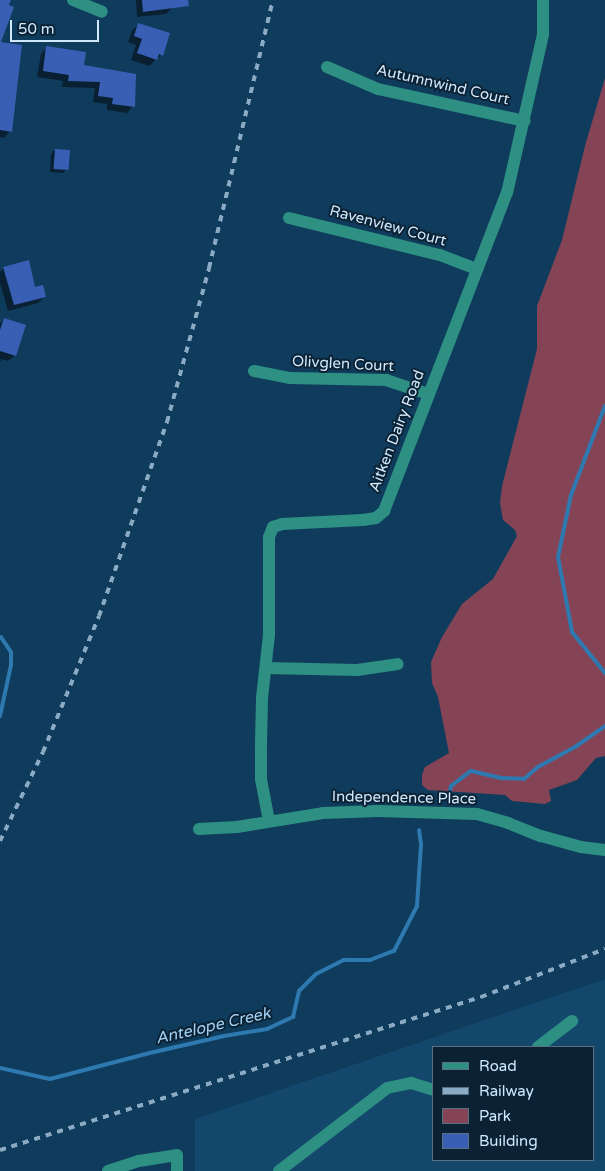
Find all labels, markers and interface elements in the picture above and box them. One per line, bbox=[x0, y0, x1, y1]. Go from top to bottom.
scale bar bbox=[12, 10, 101, 42]
text: 50 m bbox=[18, 20, 55, 38]
street label: Autumnwind Court bbox=[375, 61, 511, 109]
street label: Ravenview Court bbox=[328, 202, 448, 250]
street label: Olivglen Court bbox=[292, 352, 394, 376]
street label: Aitken Dairy Road bbox=[366, 368, 428, 494]
street label: Independence Place bbox=[332, 788, 476, 808]
water label: Antelope Creek bbox=[154, 1003, 272, 1049]
legend bbox=[432, 1046, 595, 1161]
text: Road bbox=[479, 1057, 517, 1075]
text: Railway bbox=[479, 1082, 534, 1100]
text: Park bbox=[479, 1107, 511, 1125]
text: Building bbox=[479, 1132, 538, 1150]

